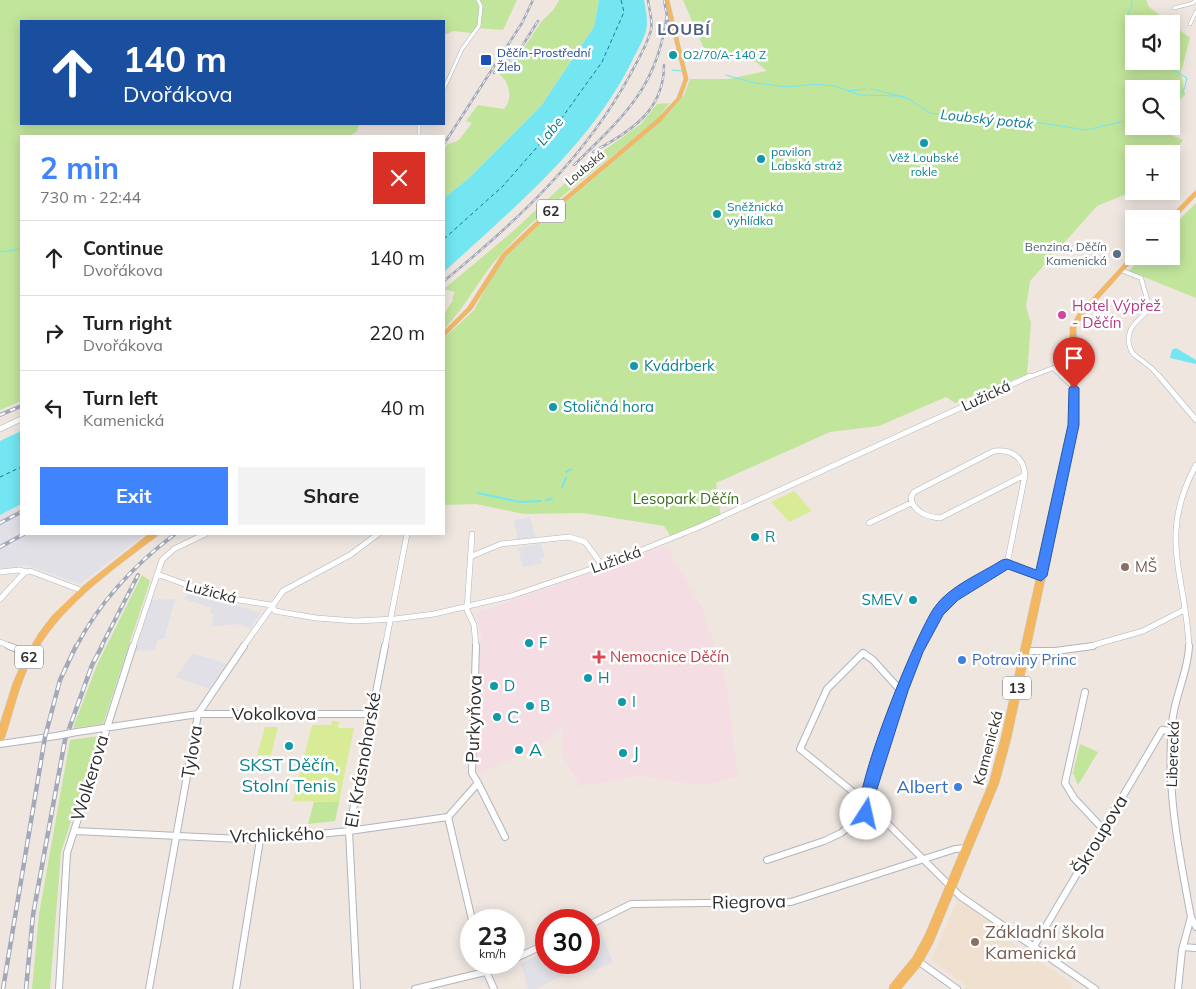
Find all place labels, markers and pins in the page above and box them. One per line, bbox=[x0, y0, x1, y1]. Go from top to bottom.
place label: Děčín-Prostřední Žleb bbox=[497, 45, 591, 74]
place label: O2/70/A-140 Z bbox=[683, 47, 766, 62]
marker: O2/70/A-140 Z bbox=[667, 49, 679, 61]
marker: Děčín-Prostřední Žleb bbox=[479, 53, 493, 67]
marker: Věž Loubské rokle bbox=[918, 137, 930, 149]
place label: pavilon Labská stráž bbox=[771, 144, 842, 173]
place label: Věž Loubské rokle bbox=[889, 150, 959, 179]
marker: pavilon Labská stráž bbox=[755, 153, 767, 165]
place label: Sněžnická vyhlídka bbox=[727, 199, 783, 228]
marker: Sněžnická vyhlídka bbox=[711, 208, 723, 220]
place label: Benzina, Děčín Kamenická bbox=[1025, 239, 1107, 268]
marker: Benzina, Děčín Kamenická bbox=[1111, 248, 1123, 260]
place label: Hotel Výpřež - Děčín bbox=[1072, 296, 1161, 332]
marker: Hotel Výpřež - Děčín bbox=[1056, 309, 1068, 321]
pin bbox=[1053, 337, 1095, 388]
place label: Kvádrberk bbox=[644, 356, 715, 375]
marker: Kvádrberk bbox=[628, 360, 640, 372]
place label: Stoličná hora bbox=[563, 397, 654, 416]
marker: Stoličná hora bbox=[547, 401, 559, 413]
place label: R bbox=[765, 527, 775, 546]
marker: R bbox=[749, 531, 761, 543]
place label: MŠ bbox=[1135, 557, 1157, 576]
marker: MŠ bbox=[1119, 561, 1131, 573]
place label: SMEV bbox=[862, 590, 904, 609]
marker: SMEV bbox=[907, 594, 919, 606]
place label: F bbox=[539, 633, 547, 652]
marker: F bbox=[523, 637, 535, 649]
place label: Nemocnice Děčín bbox=[610, 647, 729, 666]
marker: Nemocnice Děčín bbox=[592, 650, 606, 664]
place label: Potraviny Princ bbox=[972, 650, 1076, 669]
marker: Potraviny Princ bbox=[956, 654, 968, 666]
place label: H bbox=[598, 668, 610, 687]
marker: H bbox=[582, 672, 594, 684]
place label: D bbox=[504, 676, 515, 695]
marker: D bbox=[488, 680, 500, 692]
place label: I bbox=[632, 692, 636, 711]
place label: B bbox=[540, 696, 550, 715]
marker: I bbox=[616, 696, 628, 708]
marker: B bbox=[524, 700, 536, 712]
place label: C bbox=[507, 705, 519, 728]
marker: C bbox=[491, 711, 503, 723]
place label: A bbox=[529, 738, 542, 761]
marker: SKST Děčín, Stolní Tenis bbox=[283, 740, 295, 752]
place label: J bbox=[633, 741, 639, 764]
marker: A bbox=[513, 744, 525, 756]
marker: J bbox=[617, 747, 629, 759]
place label: SKST Děčín, Stolní Tenis bbox=[239, 753, 339, 797]
place label: Albert bbox=[897, 775, 948, 798]
marker: Albert bbox=[952, 781, 964, 793]
place label: Základní škola Kamenická bbox=[985, 920, 1105, 964]
marker: Základní škola Kamenická bbox=[969, 936, 981, 948]

